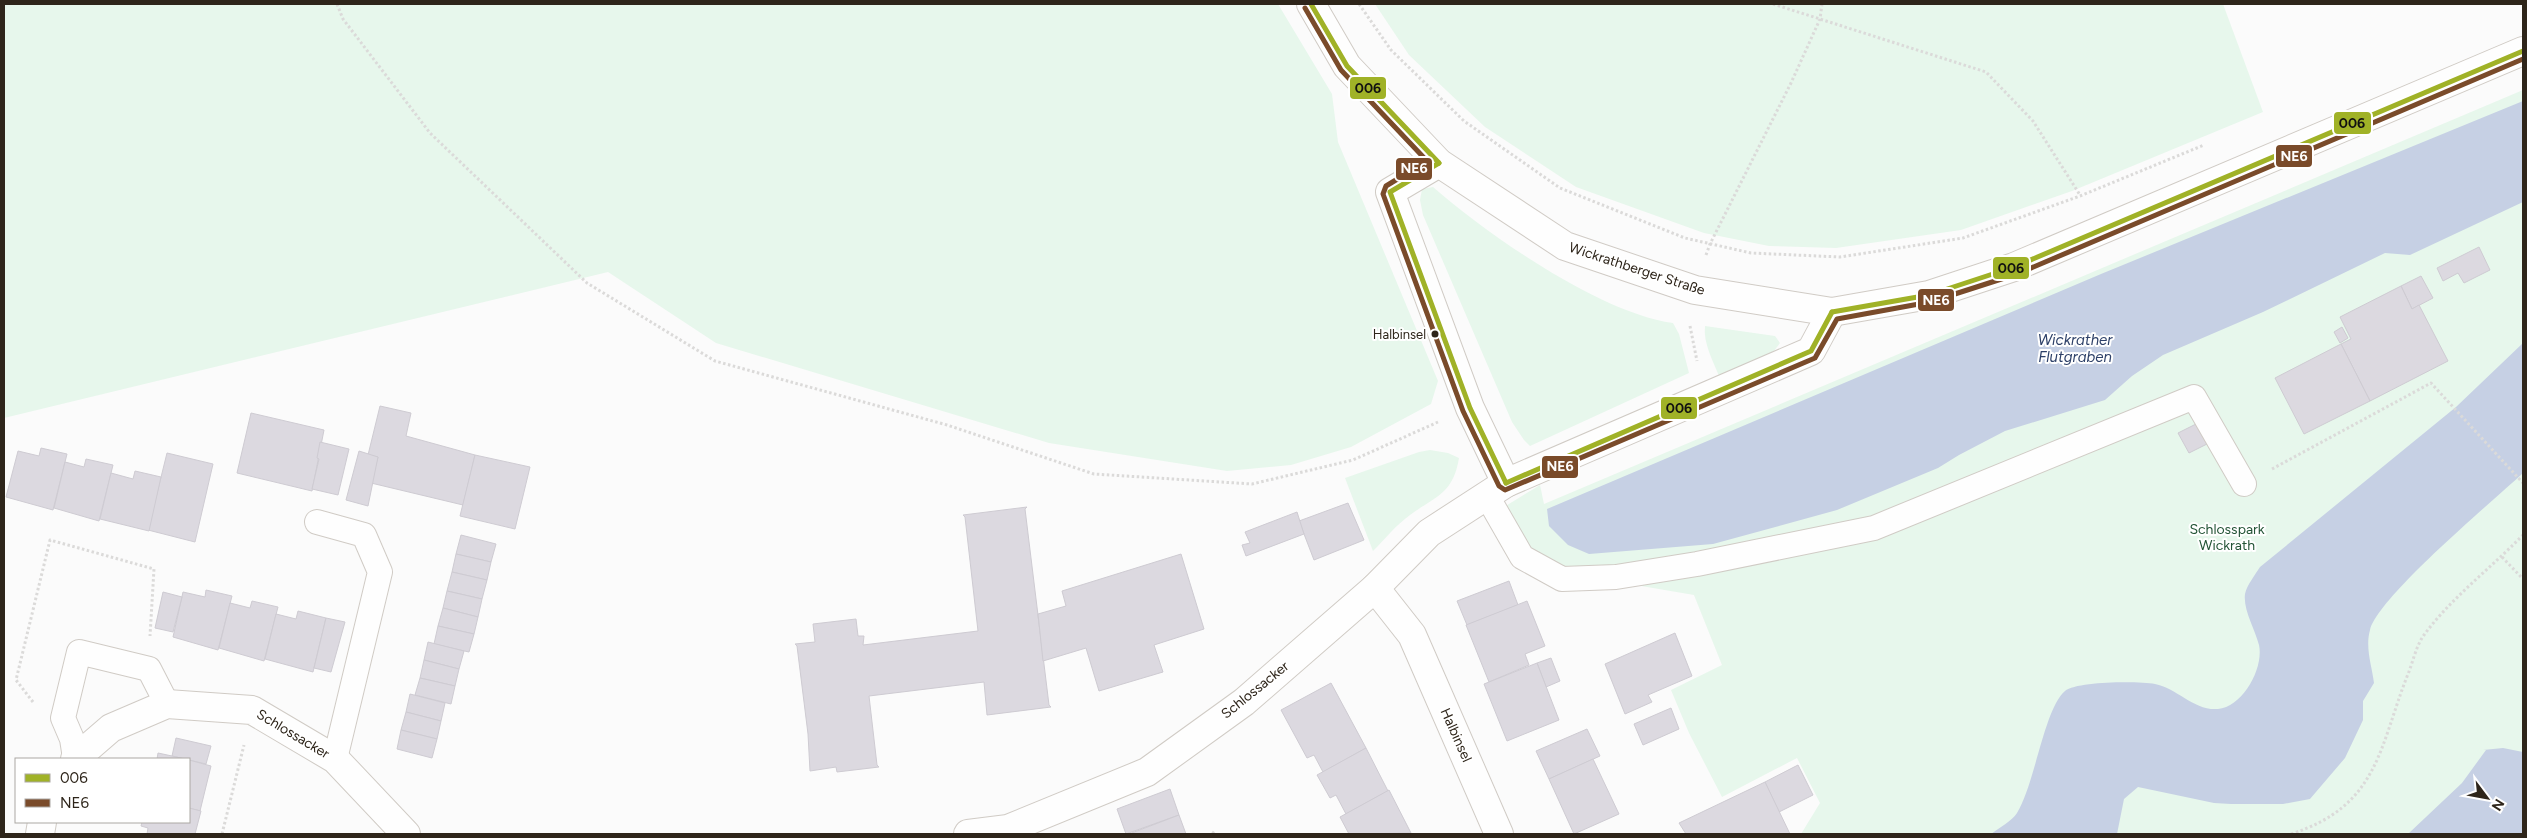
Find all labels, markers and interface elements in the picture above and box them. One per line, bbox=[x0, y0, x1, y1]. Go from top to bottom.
line badge: 006 bbox=[1349, 76, 1387, 100]
text: 006 bbox=[1355, 80, 1381, 97]
line badge: 006 bbox=[2333, 111, 2372, 135]
text: 006 bbox=[2339, 115, 2365, 132]
line badge: NE6 bbox=[2275, 144, 2313, 168]
text: NE6 bbox=[2280, 148, 2308, 165]
line badge: NE6 bbox=[1395, 157, 1433, 181]
text: NE6 bbox=[1400, 160, 1428, 177]
street label: Wickrathberger Straße bbox=[1567, 239, 1707, 299]
line badge: 006 bbox=[1992, 256, 2030, 280]
text: 006 bbox=[1998, 260, 2024, 277]
line badge: NE6 bbox=[1917, 288, 1955, 312]
text: NE6 bbox=[1922, 292, 1950, 309]
place label: Halbinsel bbox=[1373, 327, 1426, 342]
marker: Halbinsel bbox=[1430, 329, 1440, 339]
water label: Wickrather Flutgraben bbox=[2038, 331, 2113, 366]
line badge: 006 bbox=[1660, 396, 1698, 420]
text: 006 bbox=[1666, 400, 1692, 417]
line badge: NE6 bbox=[1541, 455, 1579, 479]
text: NE6 bbox=[1546, 458, 1574, 475]
park label: Schlosspark Wickrath bbox=[2189, 521, 2265, 554]
street label: Schlossacker bbox=[1218, 657, 1292, 722]
street label: Halbinsel bbox=[1437, 705, 1475, 765]
street label: Schlossacker bbox=[253, 706, 333, 763]
legend bbox=[15, 758, 190, 823]
text: 006 bbox=[60, 769, 88, 787]
north arrow bbox=[2462, 773, 2512, 823]
text: NE6 bbox=[60, 794, 89, 812]
text: N bbox=[2488, 796, 2508, 814]

